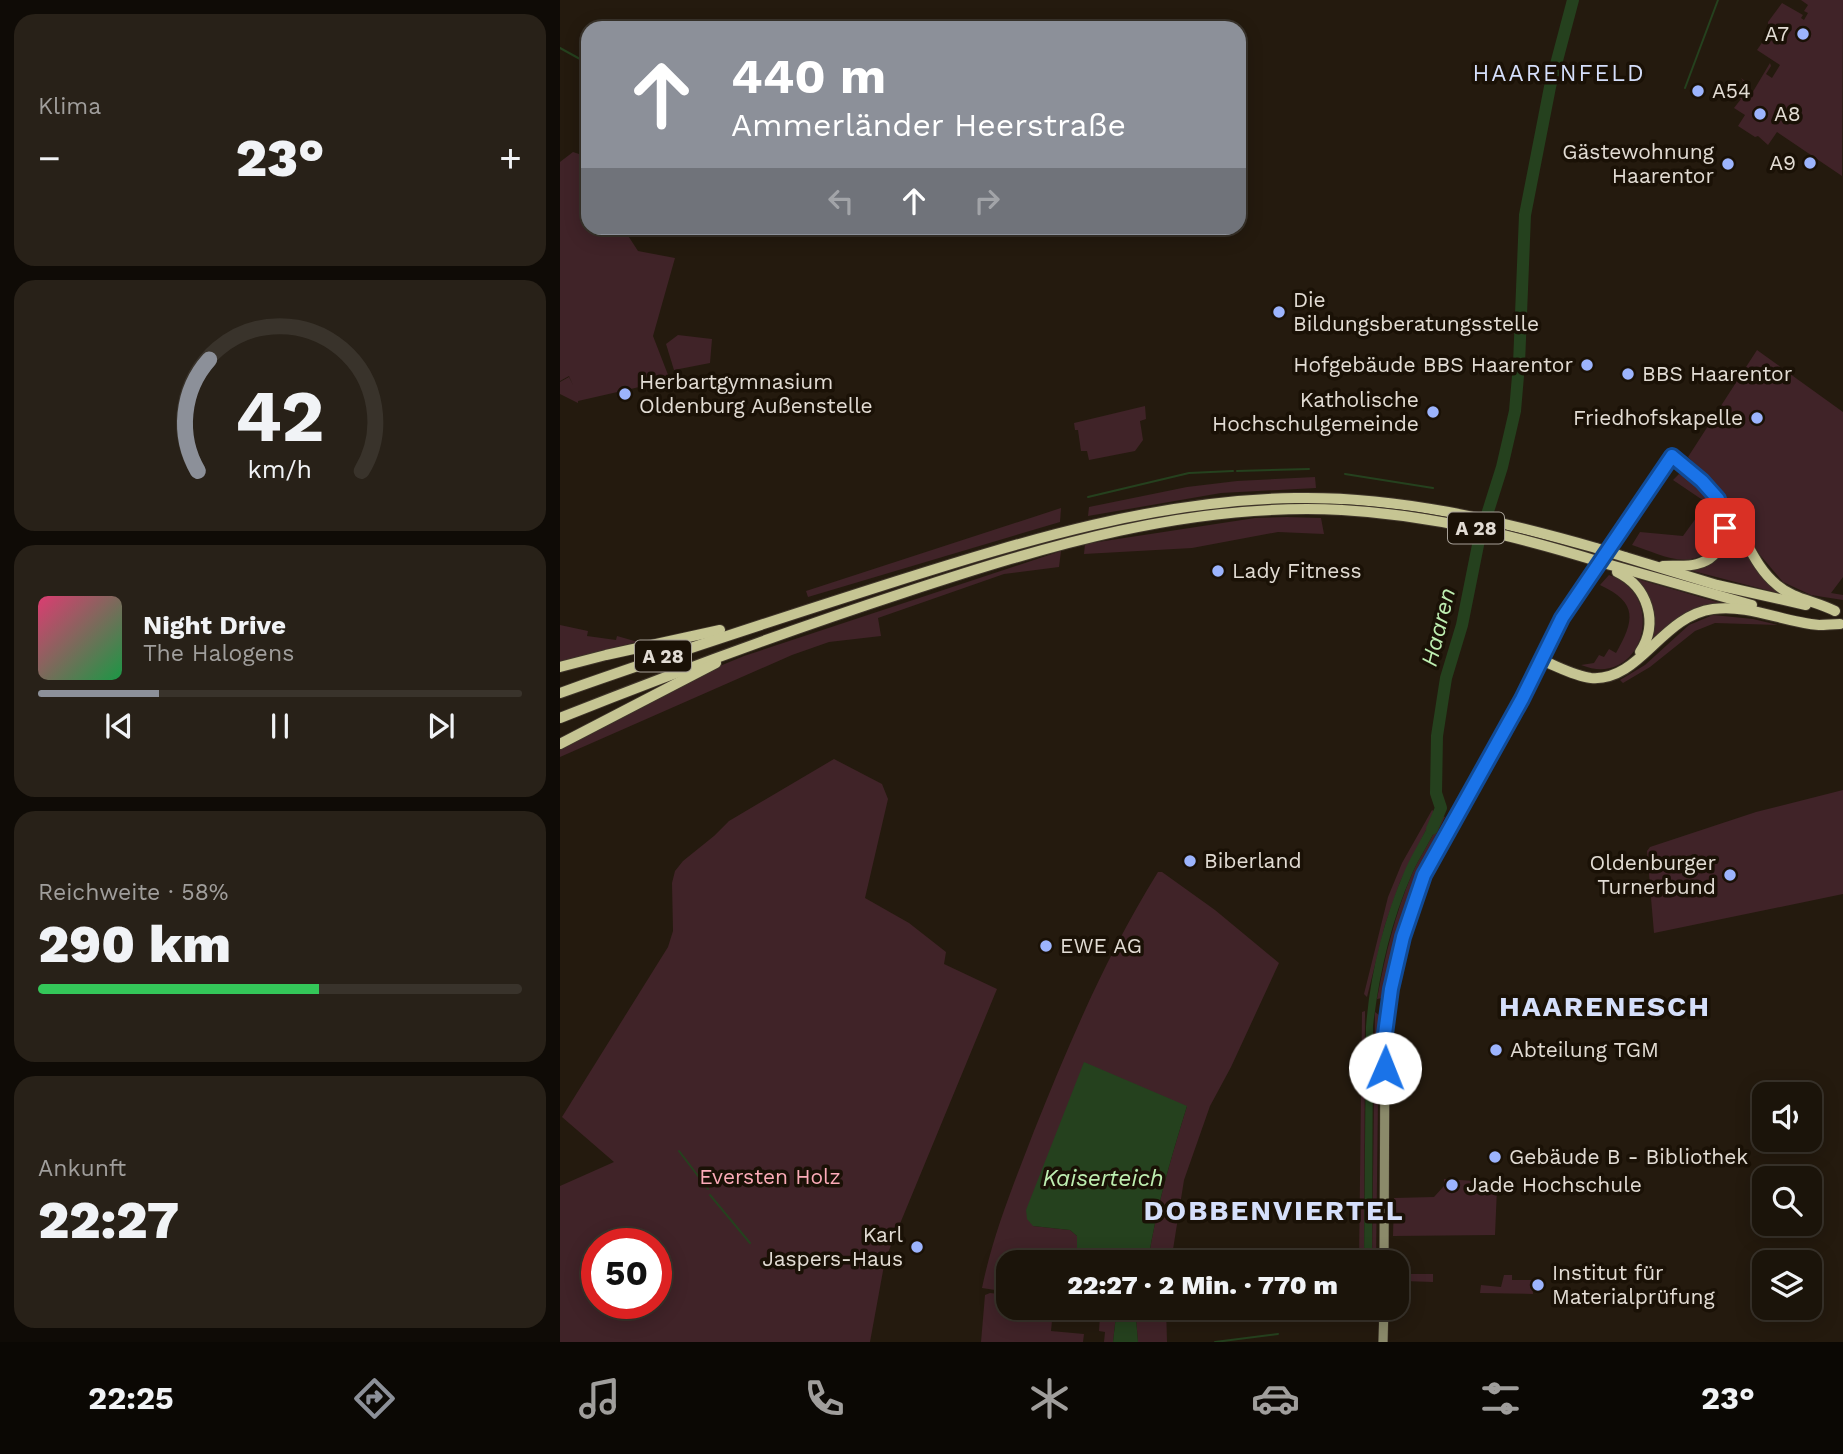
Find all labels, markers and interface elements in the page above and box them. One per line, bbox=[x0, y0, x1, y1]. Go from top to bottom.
place label: A7 bbox=[1765, 21, 1789, 46]
marker: A7 bbox=[1795, 26, 1811, 42]
text: 440 m bbox=[731, 47, 886, 105]
icon: ahead bbox=[616, 49, 707, 140]
district label: HAARENFELD bbox=[1472, 60, 1646, 87]
place label: A54 bbox=[1712, 78, 1751, 103]
marker: A54 bbox=[1690, 83, 1706, 99]
text: Klima bbox=[38, 93, 101, 120]
place label: A8 bbox=[1774, 101, 1801, 126]
text: Ammerländer Heerstraße bbox=[731, 106, 1126, 144]
marker: A8 bbox=[1752, 106, 1768, 122]
text: 23° bbox=[236, 128, 324, 189]
text: − bbox=[38, 136, 61, 180]
text: + bbox=[499, 136, 522, 180]
place label: Gästewohnung Haarentor bbox=[1562, 139, 1715, 188]
place label: A9 bbox=[1769, 150, 1796, 175]
marker: A9 bbox=[1802, 155, 1818, 171]
marker: Gästewohnung Haarentor bbox=[1720, 156, 1736, 172]
icon: left bbox=[822, 182, 860, 220]
icon: ahead bbox=[895, 182, 933, 220]
icon: right bbox=[968, 182, 1006, 220]
place label: Die Bildungsberatungsstelle bbox=[1293, 287, 1539, 336]
marker: Die Bildungsberatungsstelle bbox=[1271, 304, 1287, 320]
place label: Hofgebäude BBS Haarentor bbox=[1293, 352, 1573, 377]
marker: Hofgebäude BBS Haarentor bbox=[1579, 357, 1595, 373]
place label: BBS Haarentor bbox=[1642, 361, 1793, 386]
marker: BBS Haarentor bbox=[1620, 366, 1636, 382]
place label: Herbartgymnasium Oldenburg Außenstelle bbox=[639, 369, 873, 418]
text: 42 bbox=[235, 374, 325, 460]
marker: Herbartgymnasium Oldenburg Außenstelle bbox=[617, 386, 633, 402]
place label: Katholische Hochschulgemeinde bbox=[1212, 387, 1419, 436]
marker: Katholische Hochschulgemeinde bbox=[1425, 404, 1441, 420]
place label: Friedhofskapelle bbox=[1573, 405, 1743, 430]
marker: Friedhofskapelle bbox=[1749, 410, 1765, 426]
text: km/h bbox=[248, 455, 312, 484]
pin bbox=[1695, 498, 1755, 558]
icon: arrive bbox=[1706, 509, 1744, 547]
road number: A 28 bbox=[1448, 512, 1504, 544]
place label: Lady Fitness bbox=[1232, 558, 1362, 583]
marker: Lady Fitness bbox=[1210, 563, 1226, 579]
water label: Haaren bbox=[1416, 585, 1461, 669]
text: Night Drive bbox=[143, 610, 286, 640]
text: The Halogens bbox=[143, 640, 294, 667]
road number: A 28 bbox=[635, 640, 691, 671]
icon: previous bbox=[100, 707, 138, 745]
icon: pause bbox=[261, 707, 299, 745]
icon: next bbox=[422, 707, 460, 745]
place label: Biberland bbox=[1204, 848, 1302, 873]
place label: Oldenburger Turnerbund bbox=[1590, 850, 1716, 899]
marker: Biberland bbox=[1182, 853, 1198, 869]
marker: Oldenburger Turnerbund bbox=[1722, 867, 1738, 883]
text: Reichweite · 58% bbox=[38, 879, 229, 906]
text: 290 km bbox=[38, 914, 231, 975]
place label: EWE AG bbox=[1060, 933, 1142, 958]
marker: EWE AG bbox=[1038, 938, 1054, 954]
district label: HAARENESCH bbox=[1499, 990, 1711, 1023]
position arrow bbox=[1348, 1031, 1422, 1105]
place label: Abteilung TGM bbox=[1510, 1037, 1659, 1062]
marker: Abteilung TGM bbox=[1488, 1042, 1504, 1058]
map controls bbox=[1752, 1082, 1822, 1320]
button: sound bbox=[1752, 1082, 1822, 1152]
place label: Gebäude B - Bibliothek bbox=[1509, 1144, 1748, 1169]
marker: Gebäude B - Bibliothek bbox=[1487, 1149, 1503, 1165]
text: Ankunft bbox=[38, 1155, 126, 1182]
park label: Eversten Holz bbox=[699, 1164, 841, 1189]
water label: Kaiserteich bbox=[1042, 1165, 1164, 1192]
button: search bbox=[1752, 1166, 1822, 1236]
place label: Jade Hochschule bbox=[1466, 1172, 1642, 1197]
marker: Jade Hochschule bbox=[1444, 1177, 1460, 1193]
text: 22:27 bbox=[38, 1190, 179, 1251]
district label: DOBBENVIERTEL bbox=[1143, 1194, 1405, 1227]
place label: Karl Jaspers-Haus bbox=[762, 1222, 904, 1271]
speed limit sign: 50 bbox=[581, 1228, 672, 1319]
marker: Karl Jaspers-Haus bbox=[909, 1239, 925, 1255]
button: layers bbox=[1752, 1250, 1822, 1320]
place label: Institut für Materialprüfung bbox=[1552, 1260, 1716, 1309]
text: 22:27 · 2 Min. · 770 m bbox=[1067, 1270, 1338, 1300]
marker: Institut für Materialprüfung bbox=[1530, 1277, 1546, 1293]
icon: directions bbox=[350, 1374, 399, 1423]
icon: music bbox=[575, 1374, 624, 1423]
icon: phone bbox=[800, 1374, 849, 1423]
icon: climate bbox=[1025, 1374, 1074, 1423]
icon: car bbox=[1251, 1374, 1300, 1423]
icon: filters bbox=[1476, 1374, 1525, 1423]
text: 22:25 bbox=[88, 1379, 174, 1417]
text: 23° bbox=[1701, 1379, 1755, 1417]

